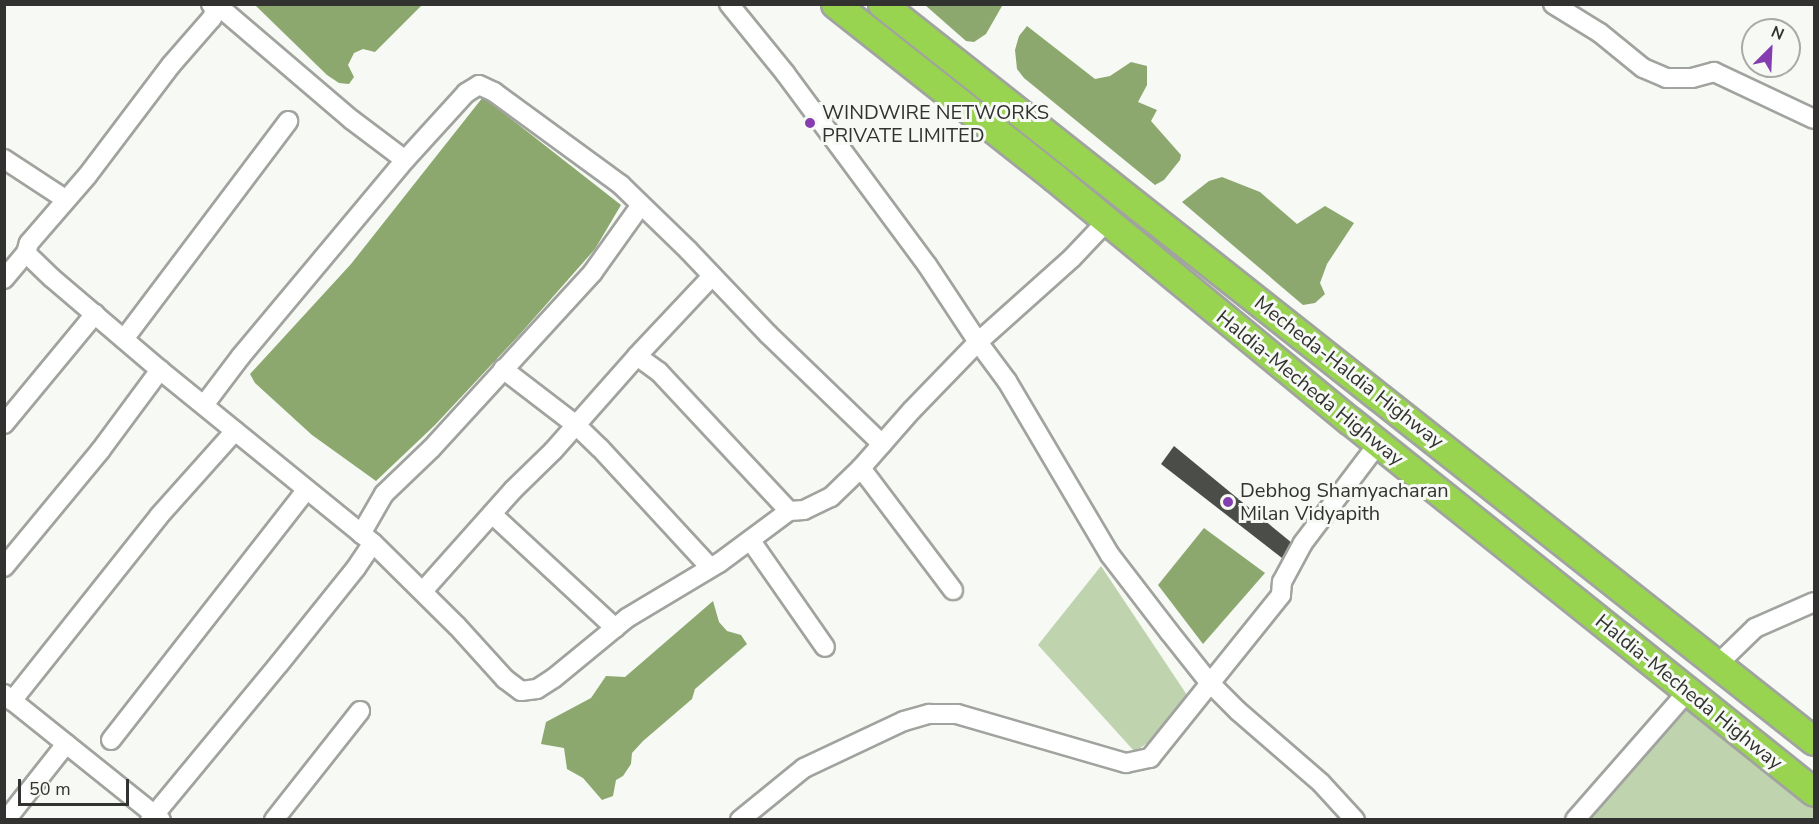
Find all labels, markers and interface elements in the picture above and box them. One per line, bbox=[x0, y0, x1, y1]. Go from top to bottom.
north arrow bbox=[1741, 18, 1801, 78]
text: N bbox=[1768, 21, 1787, 46]
place label: WINDWIRE NETWORKS PRIVATE LIMITED bbox=[822, 100, 1049, 147]
marker: WINDWIRE NETWORKS PRIVATE LIMITED bbox=[803, 116, 817, 130]
street label: Mecheda-Haldia Highway bbox=[1250, 291, 1448, 453]
street label: Haldia-Mecheda Highway bbox=[1212, 305, 1408, 471]
place label: Debhog Shamyacharan Milan Vidyapith bbox=[1240, 478, 1449, 525]
marker: Debhog Shamyacharan Milan Vidyapith bbox=[1221, 495, 1235, 509]
street label: Haldia-Mecheda Highway bbox=[1591, 609, 1787, 775]
scale bar bbox=[21, 767, 132, 805]
text: 50 m bbox=[29, 777, 71, 801]

